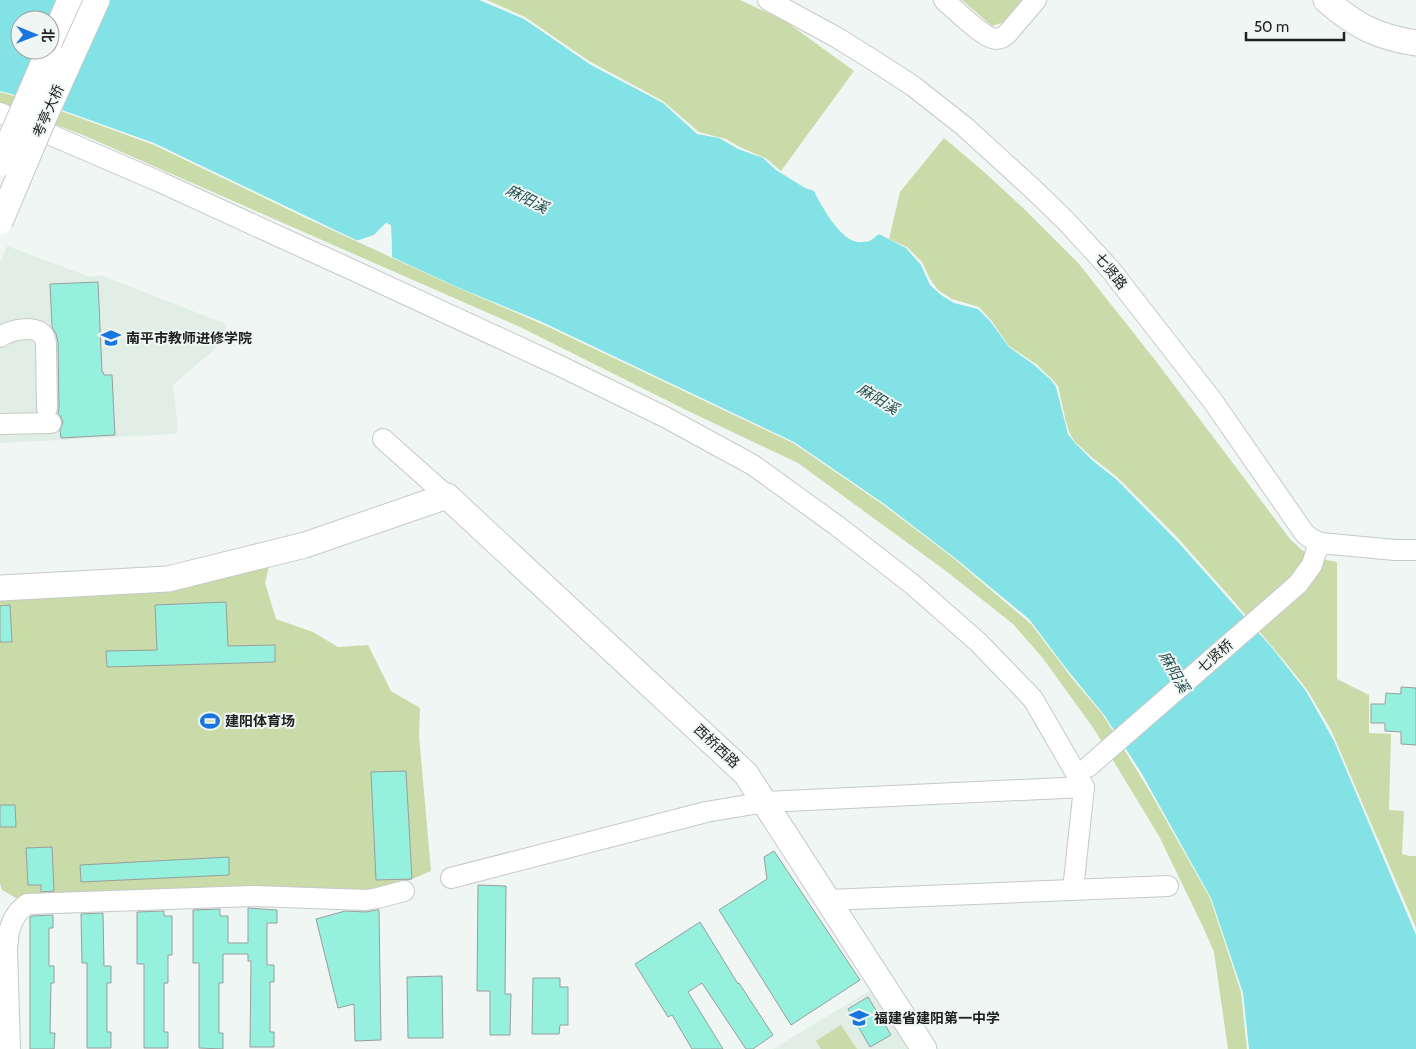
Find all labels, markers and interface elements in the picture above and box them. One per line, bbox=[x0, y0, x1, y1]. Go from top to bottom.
north arrow bbox=[10, 10, 60, 60]
scale bar bbox=[1246, 10, 1344, 42]
text: 50 m bbox=[1254, 18, 1289, 36]
text: 北 bbox=[39, 28, 57, 42]
street label: 考亭大桥 bbox=[28, 82, 68, 140]
water label: 麻阳溪 bbox=[503, 181, 553, 218]
street label: 七贤路 bbox=[1091, 249, 1131, 293]
school or university icon: 南平市教师进修学院 bbox=[100, 327, 122, 349]
place label: 南平市教师进修学院 bbox=[126, 329, 252, 347]
water label: 麻阳溪 bbox=[854, 380, 904, 419]
street label: 七贤桥 bbox=[1193, 635, 1237, 677]
water label: 麻阳溪 bbox=[1155, 648, 1194, 698]
sports icon: 建阳体育场 bbox=[199, 710, 221, 732]
place label: 建阳体育场 bbox=[225, 712, 295, 730]
street label: 西桥西路 bbox=[690, 720, 744, 772]
school or university icon: 福建省建阳第一中学 bbox=[848, 1007, 870, 1029]
place label: 福建省建阳第一中学 bbox=[874, 1009, 1000, 1027]

